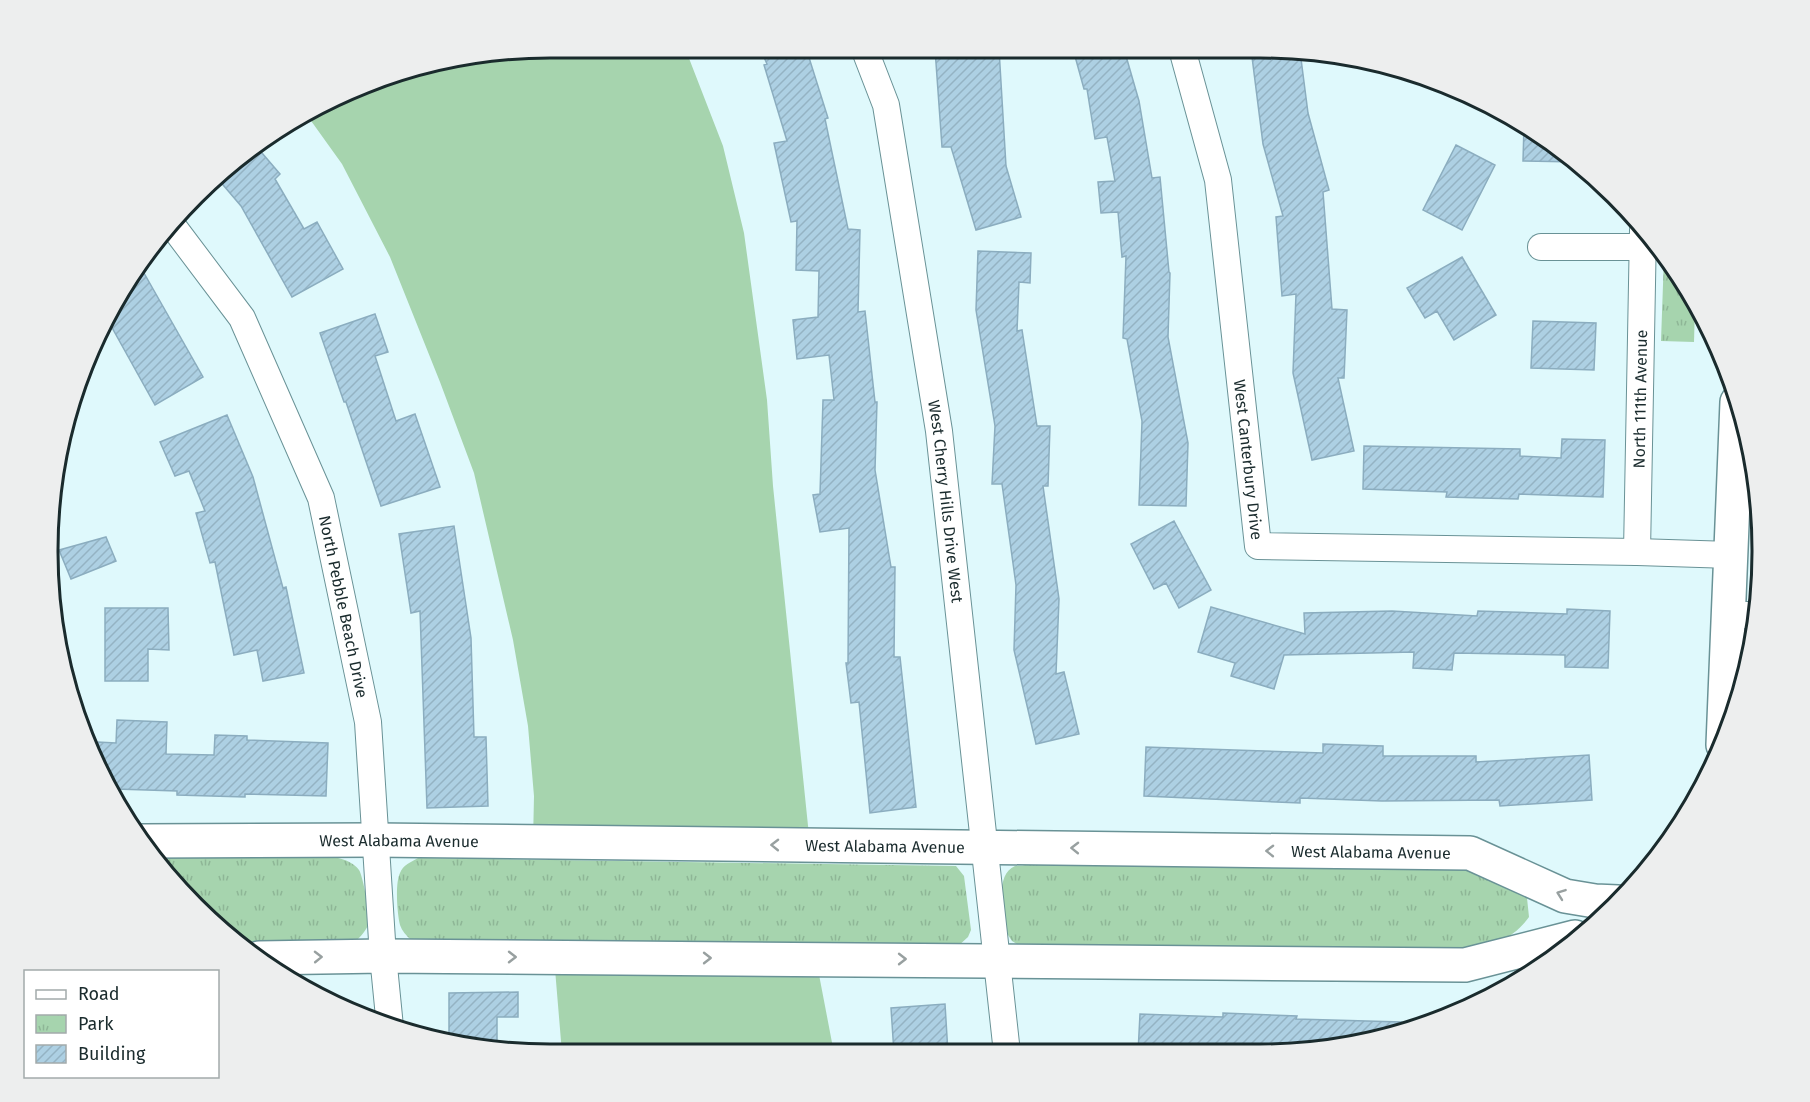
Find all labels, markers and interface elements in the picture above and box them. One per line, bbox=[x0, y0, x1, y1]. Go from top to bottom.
street label: North 111th Avenue bbox=[1629, 329, 1651, 469]
street label: West Canterbury Drive bbox=[1230, 378, 1267, 541]
street label: West Cherry Hills Drive West bbox=[925, 398, 967, 604]
street label: North Pebble Beach Drive bbox=[315, 514, 372, 700]
street label: West Alabama Avenue bbox=[319, 830, 479, 851]
street label: West Alabama Avenue bbox=[805, 836, 965, 857]
one-way arrow bbox=[770, 839, 779, 851]
street label: West Alabama Avenue bbox=[1291, 841, 1451, 862]
one-way arrow bbox=[1070, 842, 1079, 854]
one-way arrow bbox=[1265, 844, 1274, 857]
one-way arrow bbox=[1556, 888, 1567, 901]
one-way arrow bbox=[313, 951, 322, 963]
one-way arrow bbox=[508, 951, 517, 963]
one-way arrow bbox=[703, 952, 712, 964]
one-way arrow bbox=[898, 953, 907, 965]
legend bbox=[24, 970, 219, 1078]
text: Road bbox=[78, 983, 120, 1005]
text: Park bbox=[78, 1013, 114, 1035]
text: Building bbox=[78, 1043, 146, 1065]

